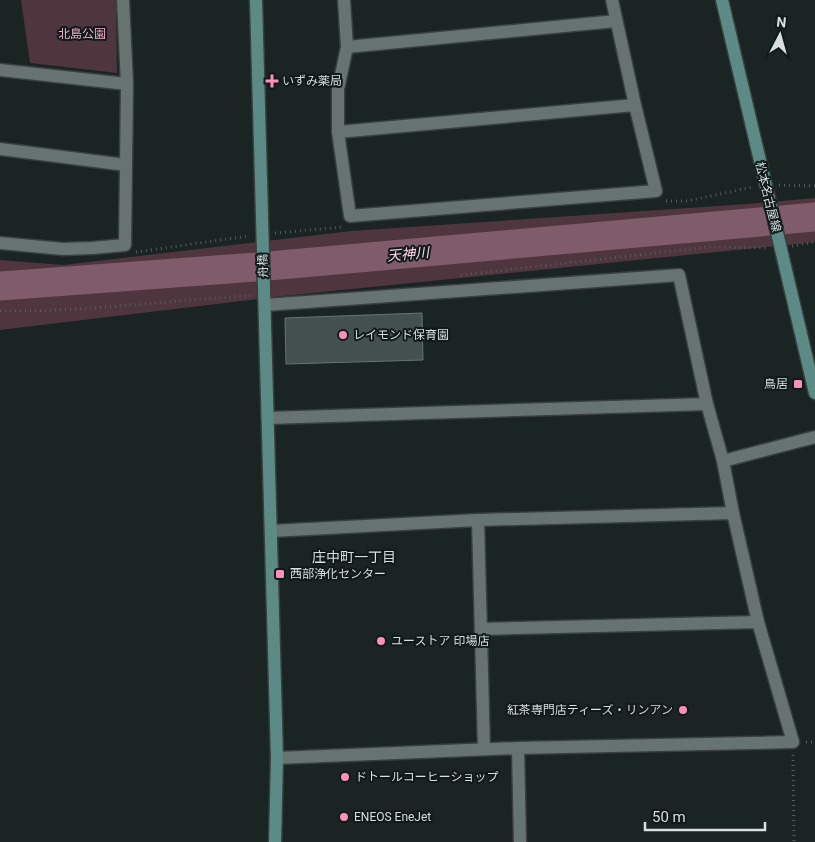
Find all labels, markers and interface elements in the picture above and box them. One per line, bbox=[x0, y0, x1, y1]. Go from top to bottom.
north arrow bbox=[755, 10, 805, 60]
text: N bbox=[776, 14, 787, 31]
park label: 北島公園 bbox=[58, 27, 106, 41]
place label: いずみ薬局 bbox=[282, 74, 342, 88]
marker: いずみ薬局 bbox=[266, 75, 278, 87]
street label: 松本名古屋線 bbox=[752, 160, 784, 234]
water label: 天神川 bbox=[386, 244, 432, 264]
street label: 舟橋 bbox=[256, 254, 270, 278]
place label: レイモンド保育園 bbox=[353, 328, 449, 342]
marker: レイモンド保育園 bbox=[337, 329, 349, 341]
place label: 鳥居 bbox=[764, 377, 788, 391]
marker: 鳥居 bbox=[792, 378, 804, 390]
district label: 庄中町一丁目 bbox=[312, 549, 396, 565]
place label: 西部浄化センター bbox=[290, 567, 386, 581]
marker: 西部浄化センター bbox=[274, 568, 286, 580]
place label: ユーストア 印場店 bbox=[391, 634, 489, 648]
marker: ユーストア 印場店 bbox=[375, 635, 387, 647]
place label: 紅茶専門店ティーズ・リンアン bbox=[507, 703, 673, 717]
marker: 紅茶専門店ティーズ・リンアン bbox=[677, 704, 689, 716]
place label: ドトールコーヒーショップ bbox=[355, 770, 499, 784]
marker: ドトールコーヒーショップ bbox=[339, 771, 351, 783]
scale bar bbox=[645, 800, 765, 832]
text: 50 m bbox=[652, 808, 686, 826]
place label: ENEOS EneJet bbox=[354, 810, 431, 824]
marker: ENEOS EneJet bbox=[338, 811, 350, 823]

